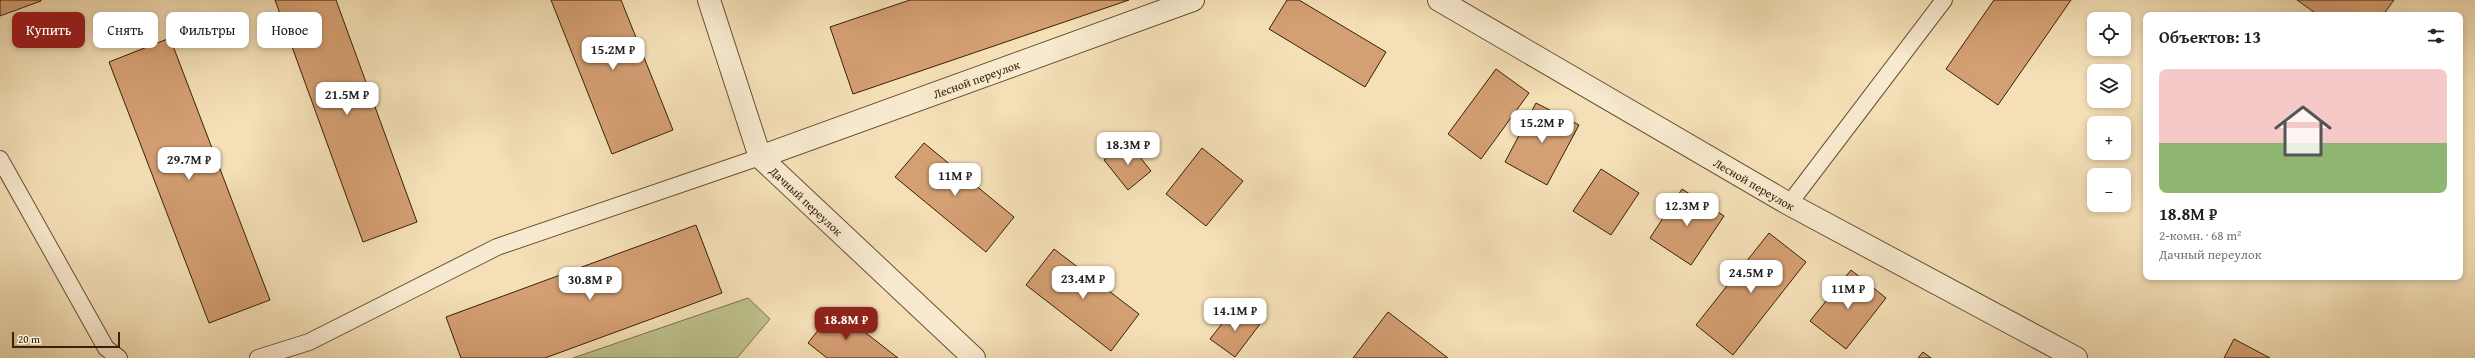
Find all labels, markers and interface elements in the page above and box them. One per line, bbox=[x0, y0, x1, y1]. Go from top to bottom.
chip: Купить bbox=[12, 12, 85, 48]
chip: Снять bbox=[93, 12, 158, 48]
chip: Фильтры bbox=[166, 12, 249, 48]
chip: Новое bbox=[257, 12, 322, 48]
map controls bbox=[2087, 12, 2131, 212]
button: locate bbox=[2087, 12, 2131, 56]
text: Объектов: 13 bbox=[2159, 24, 2261, 49]
icon: filters bbox=[2425, 25, 2447, 47]
pin: 15.2M ₽ bbox=[576, 37, 650, 71]
text: 15.2M ₽ bbox=[591, 40, 635, 59]
street label: Лесной переулок bbox=[930, 55, 1023, 102]
button: layers bbox=[2087, 64, 2131, 108]
pin: 21.5M ₽ bbox=[310, 82, 384, 116]
text: 21.5M ₽ bbox=[325, 85, 369, 104]
icon: home bbox=[2267, 95, 2339, 167]
pin: 15.2M ₽ bbox=[1505, 110, 1579, 144]
text: 15.2M ₽ bbox=[1520, 113, 1564, 132]
button: + bbox=[2087, 116, 2131, 160]
pin: 18.3M ₽ bbox=[1091, 132, 1165, 166]
text: 18.3M ₽ bbox=[1106, 135, 1150, 154]
pin: 29.7M ₽ bbox=[152, 147, 226, 181]
text: 29.7M ₽ bbox=[167, 150, 211, 169]
street label: Лесной переулок bbox=[1711, 154, 1798, 214]
street label: Дачный переулок bbox=[766, 161, 847, 240]
pin: 11M ₽ bbox=[927, 163, 983, 197]
text: 11M ₽ bbox=[938, 166, 972, 185]
button: − bbox=[2087, 168, 2131, 212]
pin: 12.3M ₽ bbox=[1650, 193, 1724, 227]
text: 12.3M ₽ bbox=[1665, 196, 1709, 215]
text: 18.8M ₽ bbox=[2159, 201, 2217, 226]
text: 2-комн. · 68 m² bbox=[2159, 226, 2241, 245]
text: Дачный переулок bbox=[2159, 245, 2261, 264]
pin: 24.5M ₽ bbox=[1714, 260, 1788, 294]
text: 24.5M ₽ bbox=[1729, 263, 1773, 282]
pin: 23.4M ₽ bbox=[1046, 266, 1120, 300]
pin: 30.8M ₽ bbox=[553, 267, 627, 301]
text: 23.4M ₽ bbox=[1061, 269, 1105, 288]
text: 30.8M ₽ bbox=[568, 270, 612, 289]
pin: 11M ₽ bbox=[1820, 276, 1876, 310]
text: 11M ₽ bbox=[1831, 279, 1865, 298]
pin: 14.1M ₽ bbox=[1198, 298, 1272, 332]
text: 14.1M ₽ bbox=[1213, 301, 1257, 320]
pin: 18.8M ₽ bbox=[809, 307, 883, 341]
text: 18.8M ₽ bbox=[824, 310, 868, 329]
scale bar bbox=[12, 330, 120, 349]
text: 20 m bbox=[18, 331, 40, 347]

